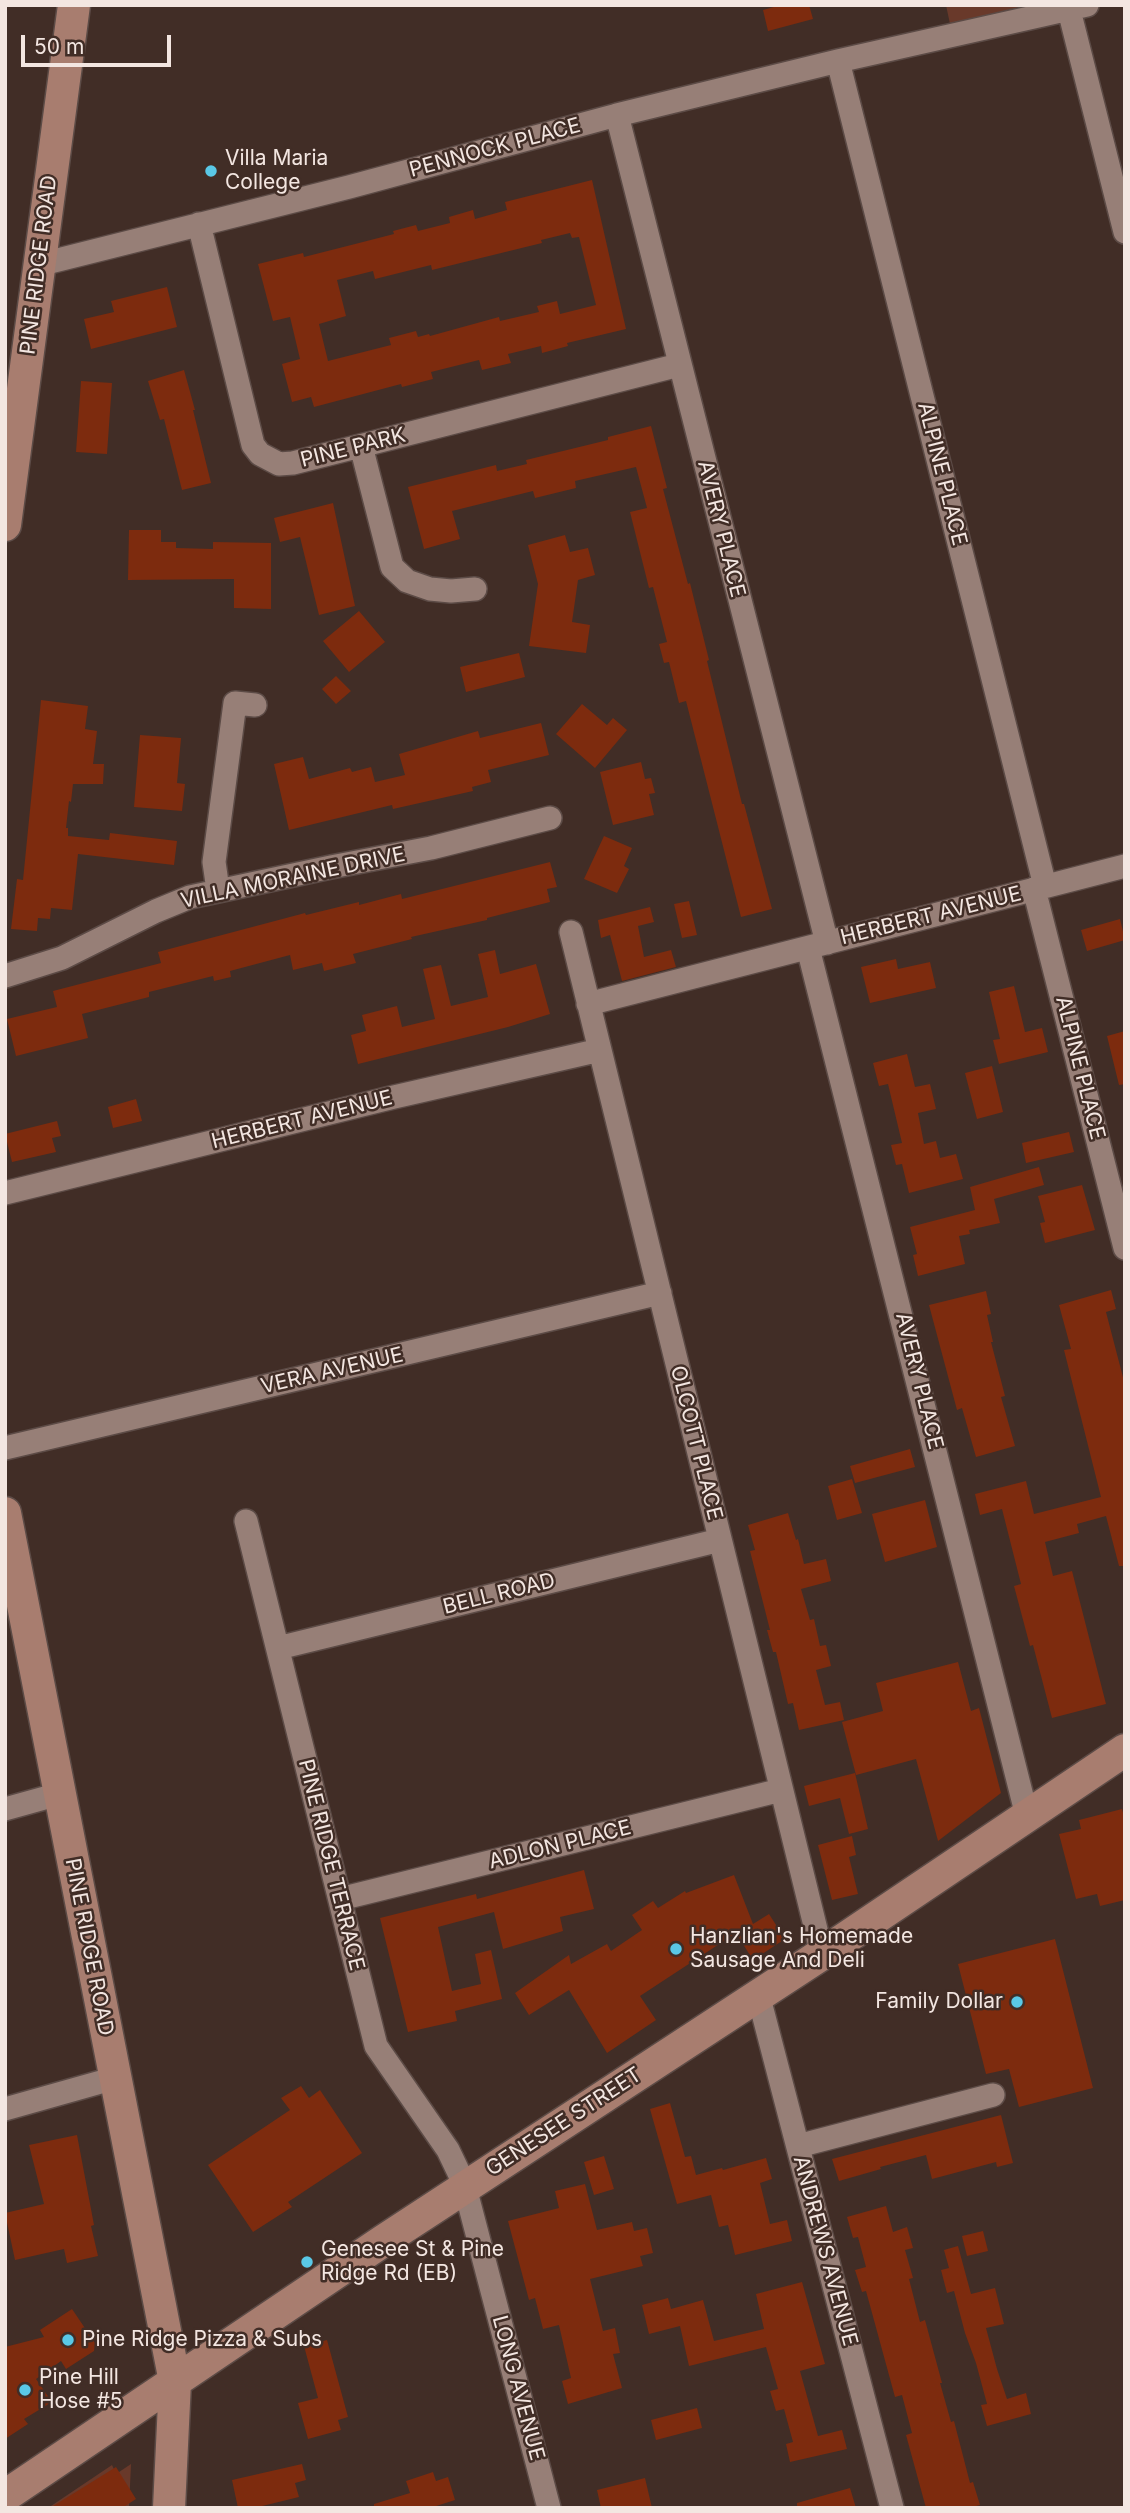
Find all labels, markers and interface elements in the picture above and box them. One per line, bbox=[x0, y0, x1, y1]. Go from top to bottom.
scale bar bbox=[24, 21, 175, 65]
text: 50 m bbox=[34, 34, 84, 59]
street label: PENNOCK PLACE bbox=[407, 113, 583, 183]
place label: Villa Maria College bbox=[225, 146, 328, 196]
marker: Villa Maria College bbox=[203, 163, 219, 179]
street label: PINE RIDGE ROAD bbox=[16, 174, 62, 356]
street label: ALPINE PLACE bbox=[912, 400, 972, 548]
street label: PINE PARK bbox=[298, 423, 408, 473]
street label: AVERY PLACE bbox=[692, 458, 750, 600]
street label: VILLA MORAINE DRIVE bbox=[179, 842, 407, 914]
street label: HERBERT AVENUE bbox=[838, 881, 1024, 951]
street label: ALPINE PLACE bbox=[1050, 994, 1110, 1142]
street label: HERBERT AVENUE bbox=[209, 1085, 395, 1155]
street label: AVERY PLACE bbox=[890, 1310, 948, 1452]
street label: VERA AVENUE bbox=[258, 1342, 406, 1400]
street label: OLCOTT PLACE bbox=[665, 1363, 727, 1523]
street label: BELL ROAD bbox=[440, 1568, 558, 1620]
street label: PINE RIDGE TERRACE bbox=[293, 1757, 369, 1973]
street label: ADLON PLACE bbox=[486, 1815, 634, 1875]
street label: PINE RIDGE ROAD bbox=[59, 1856, 119, 2038]
place label: Hanzlian's Homemade Sausage And Deli bbox=[690, 1924, 913, 1974]
marker: Hanzlian's Homemade Sausage And Deli bbox=[668, 1941, 684, 1957]
place label: Family Dollar bbox=[875, 1989, 1003, 2015]
marker: Family Dollar bbox=[1009, 1994, 1025, 2010]
street label: GENESEE STREET bbox=[481, 2062, 647, 2182]
street label: ANDREWS AVENUE bbox=[787, 2153, 863, 2349]
place label: Genesee St & Pine Ridge Rd (EB) bbox=[321, 2237, 504, 2287]
marker: Genesee St & Pine Ridge Rd (EB) bbox=[299, 2254, 315, 2270]
street label: LONG AVENUE bbox=[487, 2313, 549, 2463]
place label: Pine Ridge Pizza & Subs bbox=[82, 2327, 322, 2353]
marker: Pine Ridge Pizza & Subs bbox=[60, 2332, 76, 2348]
place label: Pine Hill Hose #5 bbox=[39, 2365, 122, 2415]
marker: Pine Hill Hose #5 bbox=[17, 2382, 33, 2398]

